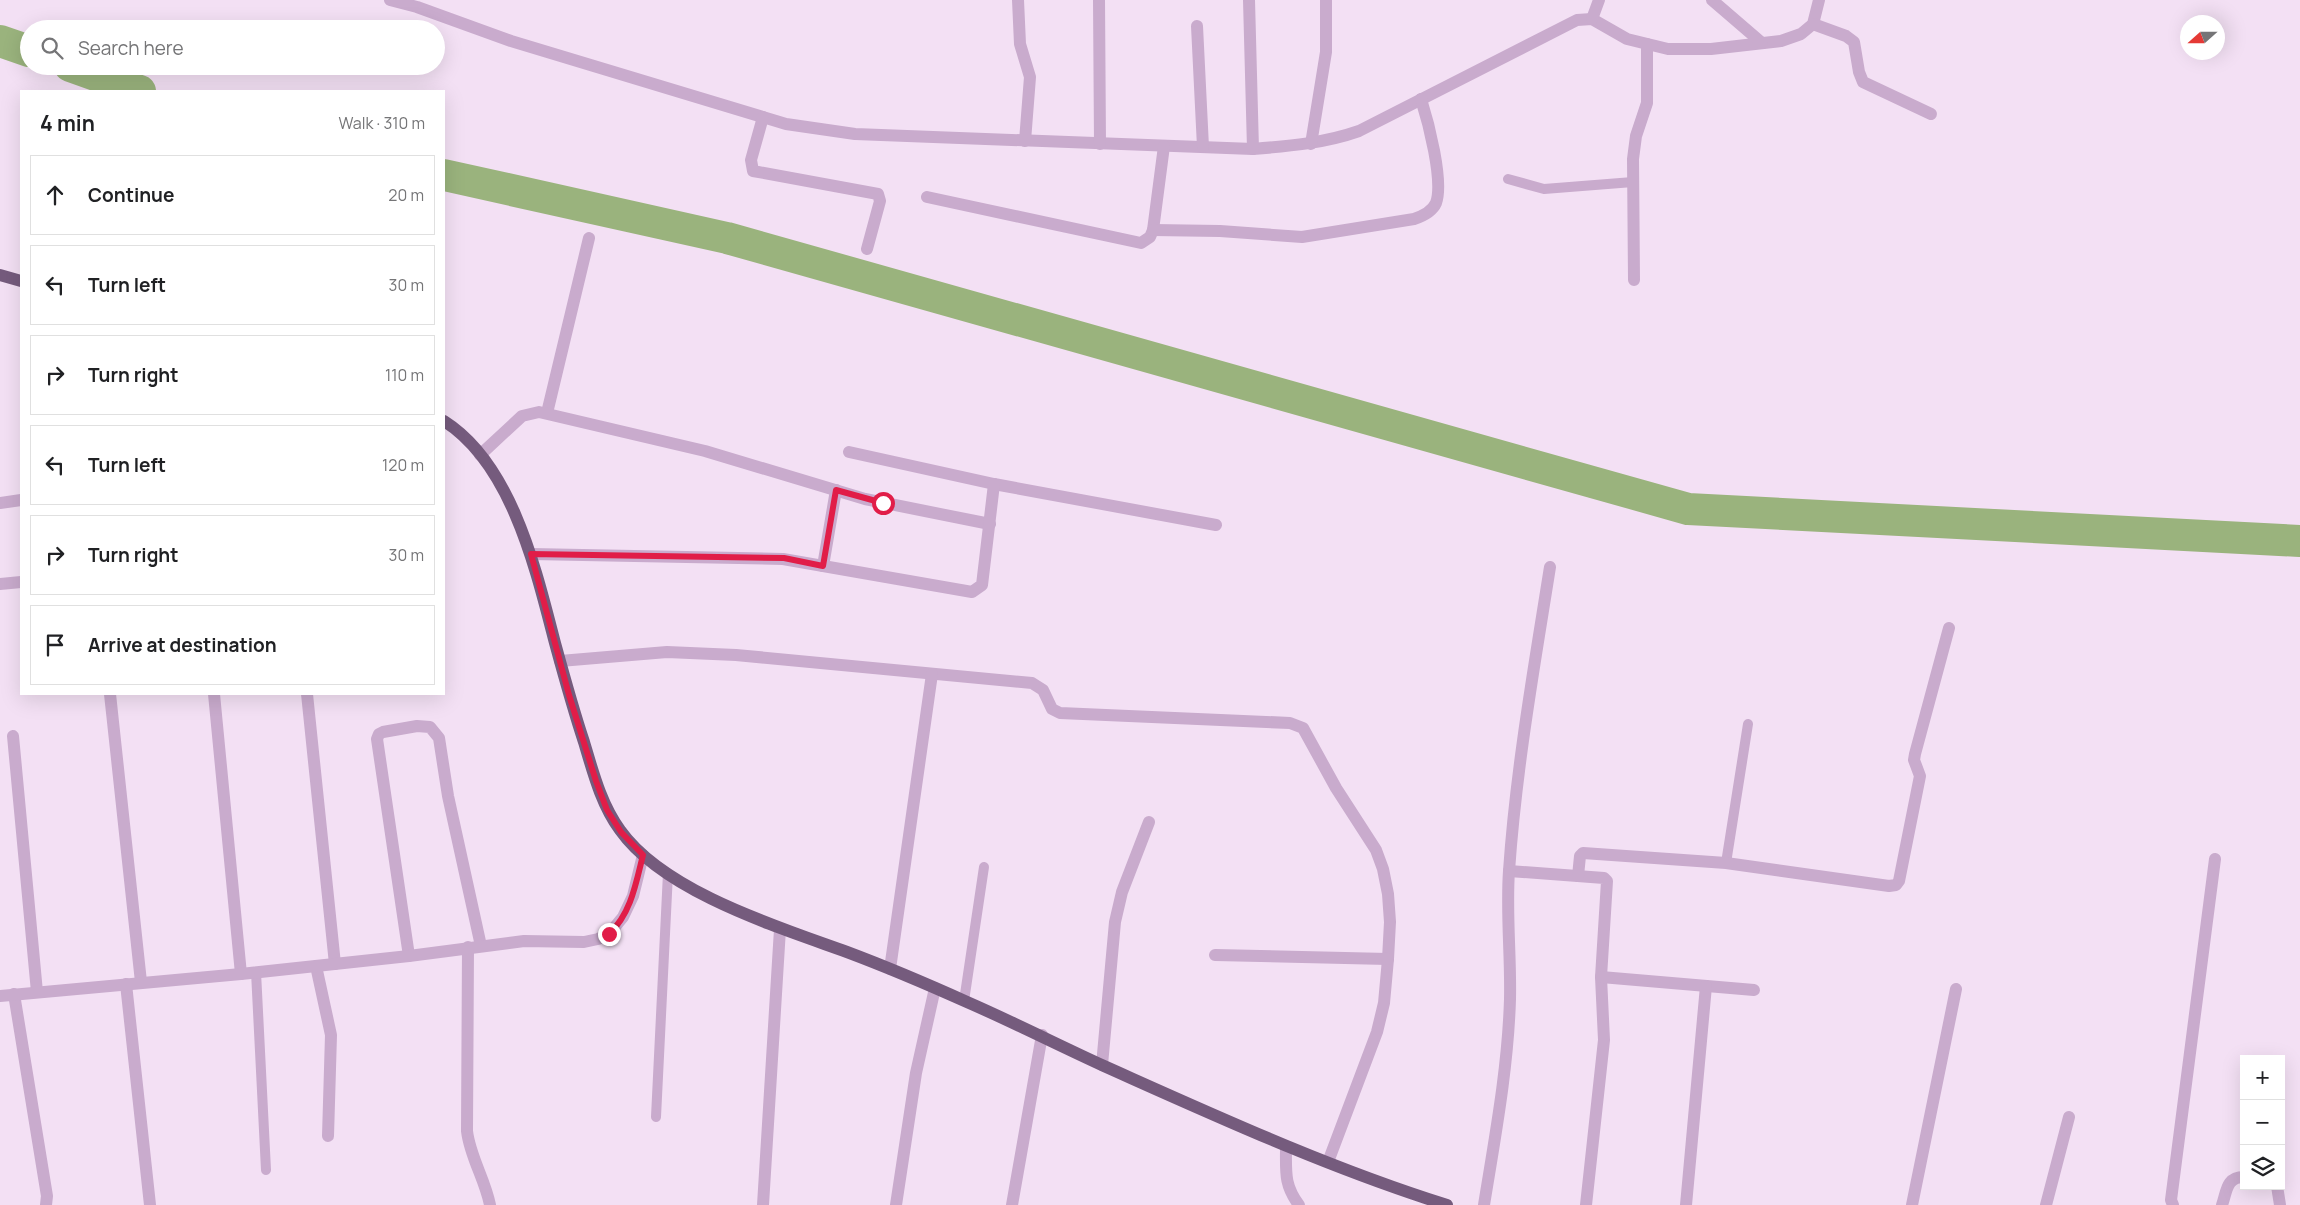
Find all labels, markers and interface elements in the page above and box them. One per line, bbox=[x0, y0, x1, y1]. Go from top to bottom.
north arrow bbox=[2180, 15, 2225, 60]
search box bbox=[20, 20, 445, 75]
icon: search bbox=[38, 34, 66, 62]
text: Search here bbox=[78, 35, 184, 61]
text: 4 min bbox=[40, 109, 95, 137]
text: Walk · 310 m bbox=[339, 112, 425, 134]
icon: ahead bbox=[41, 181, 69, 209]
text: Continue bbox=[88, 182, 174, 208]
text: 20 m bbox=[388, 184, 424, 206]
icon: left bbox=[41, 271, 69, 299]
text: Turn left bbox=[88, 272, 166, 298]
text: 30 m bbox=[389, 274, 424, 296]
icon: right bbox=[41, 361, 69, 389]
text: Turn right bbox=[88, 362, 178, 388]
text: 110 m bbox=[385, 364, 424, 386]
icon: left bbox=[41, 451, 69, 479]
text: Turn left bbox=[88, 452, 166, 478]
text: 120 m bbox=[382, 454, 424, 476]
route start bbox=[872, 492, 895, 515]
icon: right bbox=[41, 541, 69, 569]
text: Turn right bbox=[88, 542, 178, 568]
text: 30 m bbox=[389, 544, 424, 566]
icon: arrive bbox=[41, 631, 69, 659]
text: Arrive at destination bbox=[88, 632, 277, 658]
route end bbox=[598, 923, 621, 946]
map controls bbox=[2240, 1055, 2285, 1190]
button: + bbox=[2240, 1055, 2285, 1100]
button: − bbox=[2240, 1100, 2285, 1145]
button: layers bbox=[2240, 1145, 2285, 1190]

